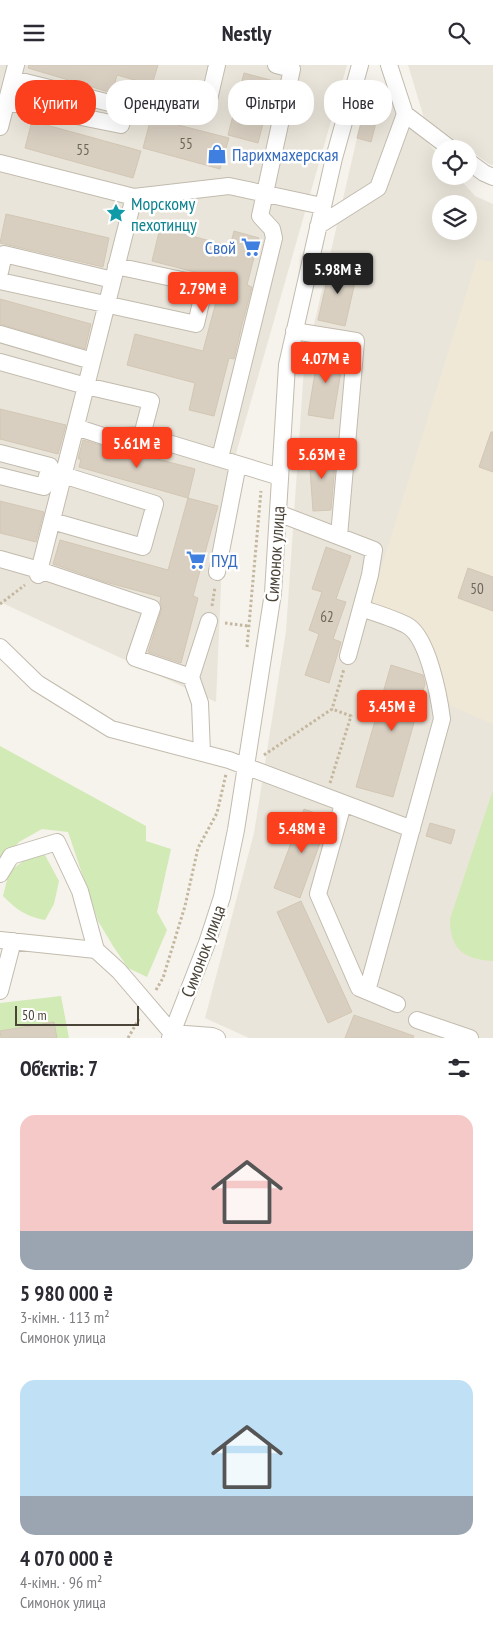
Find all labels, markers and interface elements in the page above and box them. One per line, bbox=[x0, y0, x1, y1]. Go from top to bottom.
icon: menu bbox=[20, 19, 48, 47]
text: Nestly bbox=[222, 19, 271, 47]
icon: search bbox=[445, 19, 473, 47]
chip: Купити bbox=[15, 80, 96, 125]
chip: Орендувати bbox=[106, 80, 218, 125]
chip: Фільтри bbox=[228, 80, 314, 125]
chip: Нове bbox=[324, 80, 392, 125]
house number: 55 bbox=[179, 134, 193, 153]
house number: 55 bbox=[76, 140, 90, 159]
map controls bbox=[432, 140, 477, 240]
button: locate bbox=[432, 140, 477, 185]
shop icon: Парихмахерская bbox=[206, 143, 228, 165]
place label: Парихмахерская bbox=[232, 143, 338, 166]
place label: Морскому пехотинцу bbox=[131, 192, 197, 236]
button: layers bbox=[432, 195, 477, 240]
place icon: Морскому пехотинцу bbox=[105, 202, 127, 224]
place label: Свой bbox=[205, 236, 236, 259]
supermarket icon: Свой bbox=[240, 236, 262, 258]
pin: 5.98M ₴ bbox=[292, 253, 384, 295]
text: 5.98M ₴ bbox=[314, 259, 362, 279]
pin: 2.79M ₴ bbox=[157, 271, 249, 314]
text: 2.79M ₴ bbox=[179, 278, 227, 298]
pin: 4.07M ₴ bbox=[280, 341, 372, 384]
text: 4.07M ₴ bbox=[302, 348, 350, 368]
pin: 5.61M ₴ bbox=[91, 427, 183, 469]
text: 5.61M ₴ bbox=[113, 433, 161, 453]
pin: 5.63M ₴ bbox=[276, 437, 368, 480]
text: 5.63M ₴ bbox=[298, 444, 346, 464]
street label: Симонок улица bbox=[260, 505, 290, 603]
supermarket icon: ПУД bbox=[185, 549, 207, 571]
place label: ПУД bbox=[211, 549, 238, 572]
house number: 50 bbox=[470, 579, 484, 598]
house number: 62 bbox=[320, 607, 334, 626]
pin: 3.45M ₴ bbox=[346, 689, 438, 732]
text: 3.45M ₴ bbox=[368, 696, 416, 716]
pin: 5.48M ₴ bbox=[256, 811, 348, 854]
text: 5.48M ₴ bbox=[278, 818, 326, 838]
street label: Симонок улица bbox=[176, 902, 230, 1000]
scale bar bbox=[15, 1003, 139, 1026]
text: 50 m bbox=[22, 1006, 47, 1024]
icon: filters bbox=[445, 1054, 473, 1082]
text: Об’єктів: 7 bbox=[20, 1055, 98, 1082]
icon: home bbox=[202, 1147, 292, 1237]
text: 5 980 000 ₴ bbox=[20, 1280, 113, 1307]
text: 3-кімн. · 113 m² bbox=[20, 1307, 110, 1327]
text: Симонок улица bbox=[20, 1327, 106, 1347]
icon: home bbox=[202, 1412, 292, 1502]
text: 4 070 000 ₴ bbox=[20, 1545, 113, 1572]
text: 4-кімн. · 96 m² bbox=[20, 1572, 102, 1592]
text: Симонок улица bbox=[20, 1592, 106, 1612]

